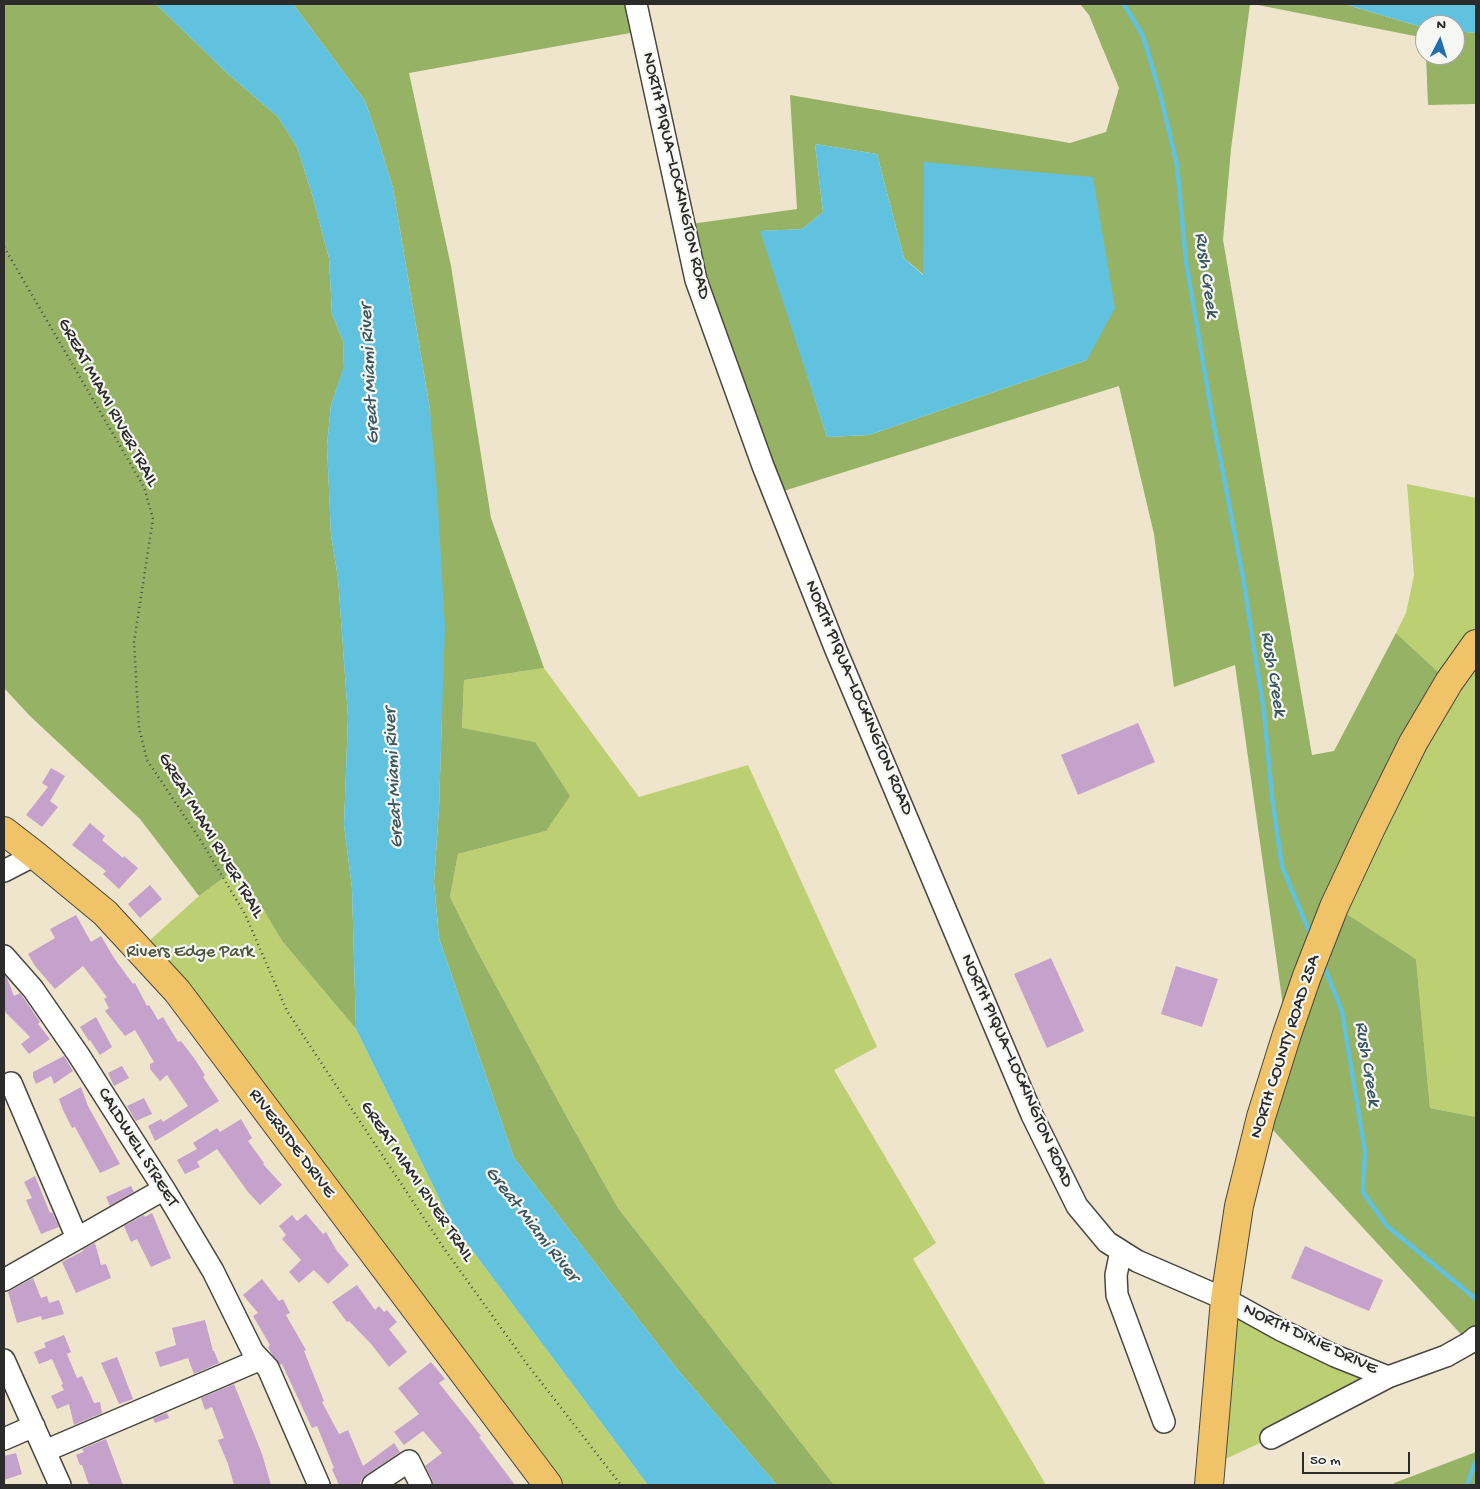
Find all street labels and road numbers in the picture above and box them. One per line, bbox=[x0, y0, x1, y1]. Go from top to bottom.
street label: NORTH PIQUA–LOCKINGTON ROAD bbox=[636, 50, 714, 302]
street label: GREAT MIAMI RIVER TRAIL bbox=[52, 315, 162, 491]
street label: NORTH PIQUA–LOCKINGTON ROAD bbox=[799, 577, 917, 819]
street label: GREAT MIAMI RIVER TRAIL bbox=[152, 749, 268, 923]
street label: NORTH PIQUA–LOCKINGTON ROAD bbox=[955, 951, 1077, 1191]
street label: NORTH COUNTY ROAD 25A bbox=[1246, 953, 1326, 1141]
street label: CALDWELL STREET bbox=[92, 1084, 182, 1212]
street label: RIVERSIDE DRIVE bbox=[243, 1085, 339, 1203]
street label: GREAT MIAMI RIVER TRAIL bbox=[354, 1098, 478, 1266]
street label: NORTH DIXIE DRIVE bbox=[1239, 1299, 1381, 1381]

